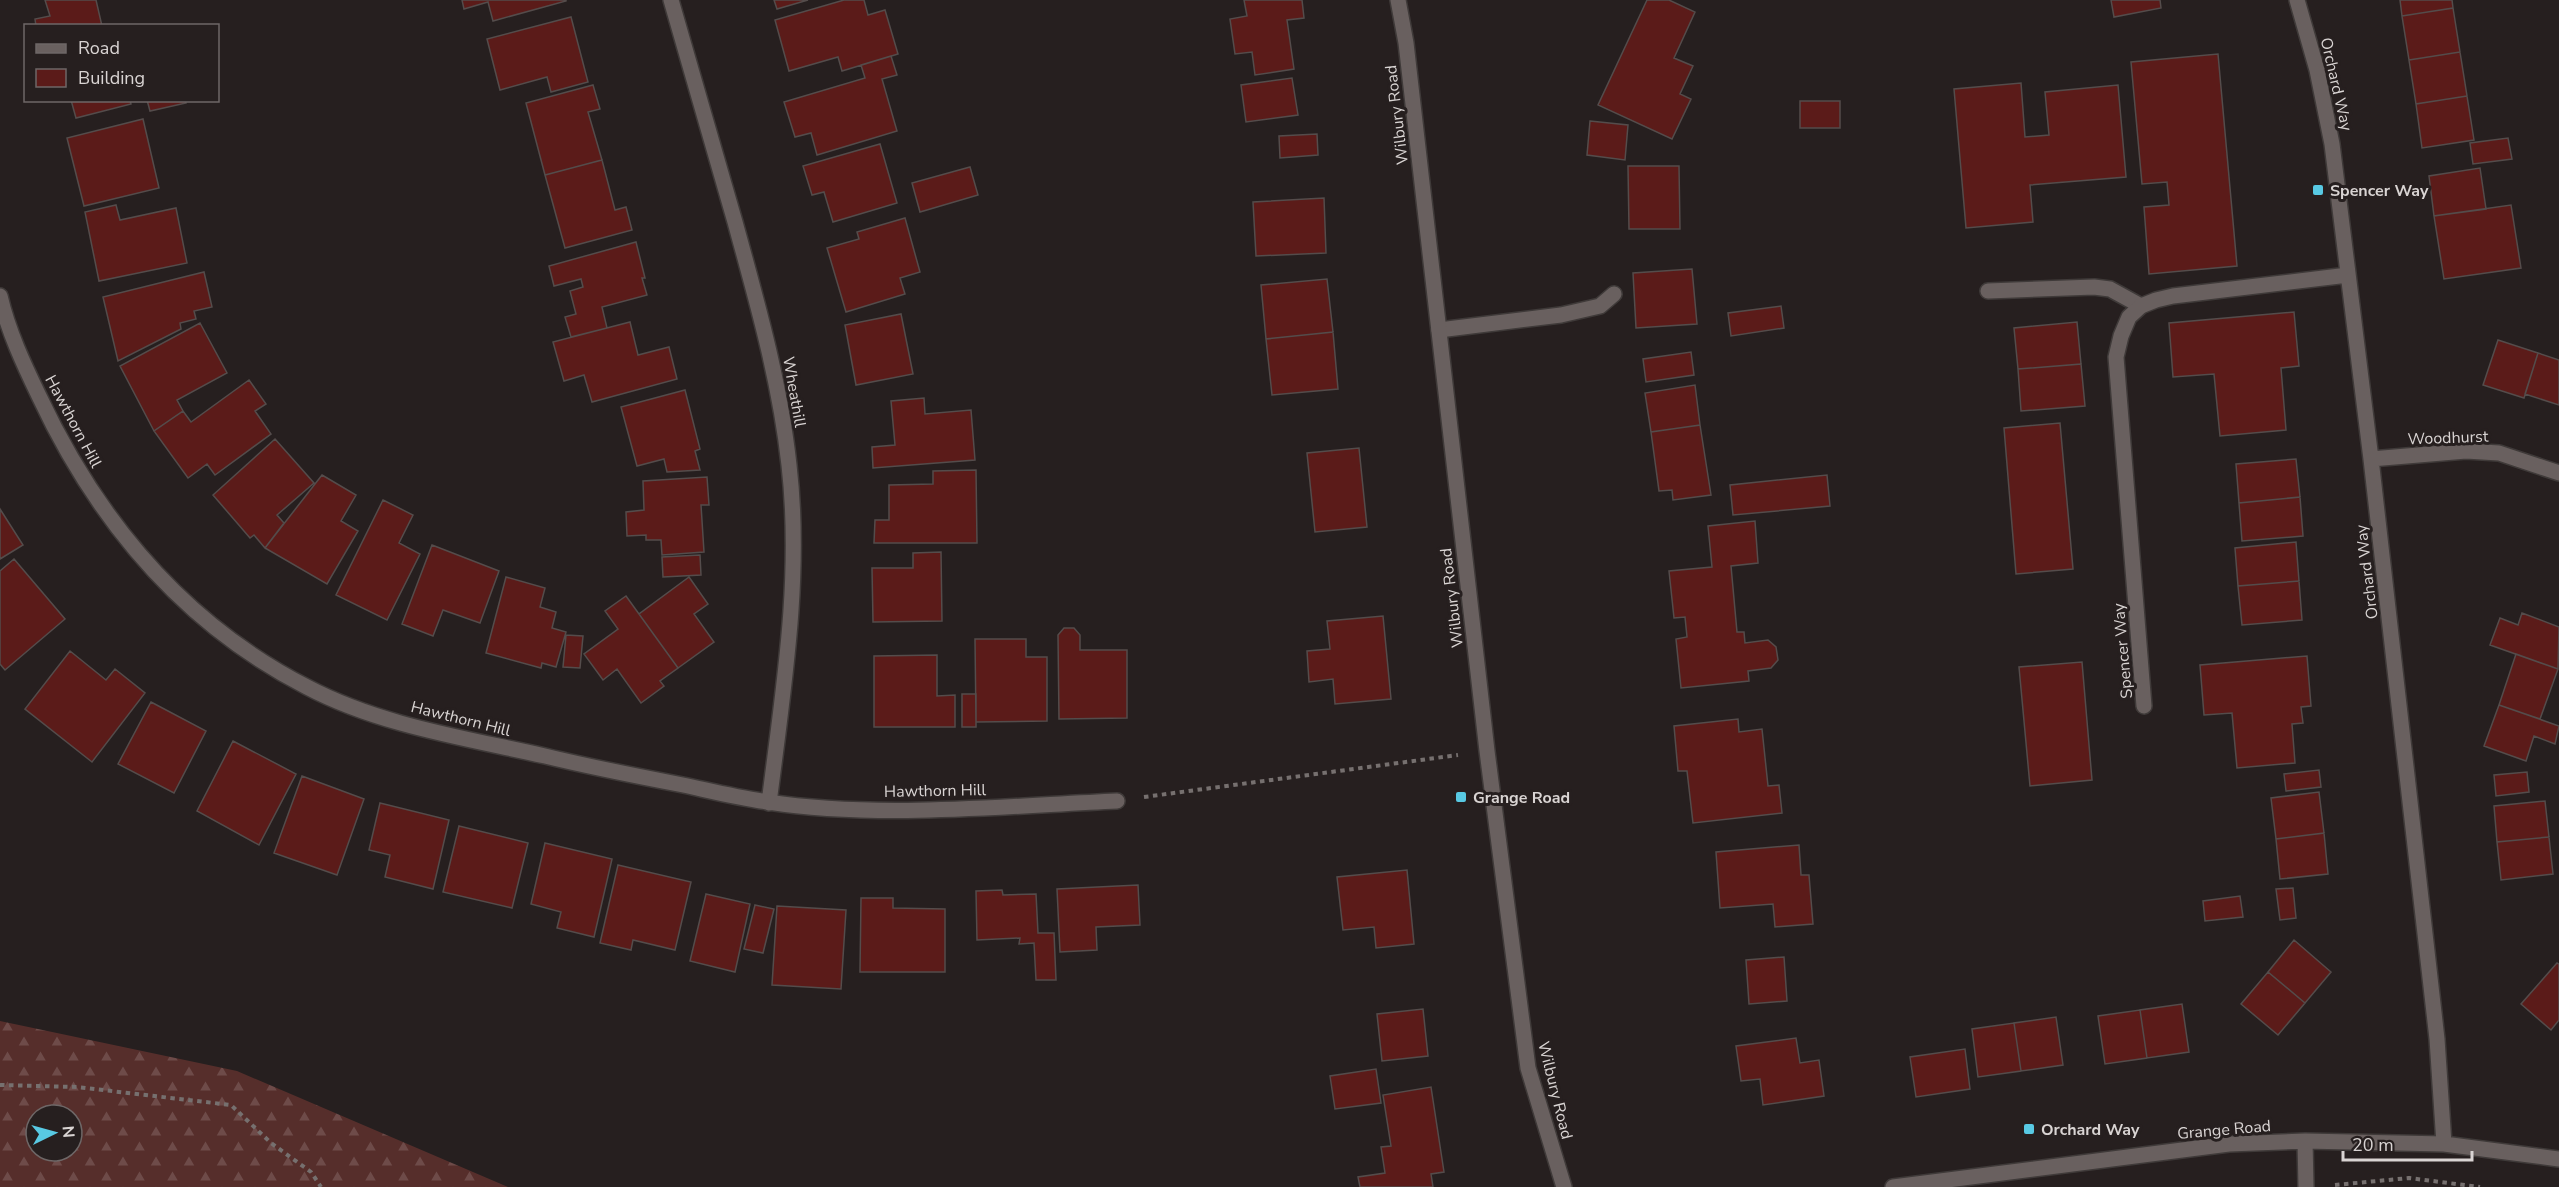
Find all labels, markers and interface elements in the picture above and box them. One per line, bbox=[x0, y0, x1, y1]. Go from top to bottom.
legend bbox=[24, 24, 219, 102]
street label: Orchard Way bbox=[2315, 35, 2358, 134]
text: Road bbox=[78, 36, 120, 60]
street label: Wilbury Road bbox=[1380, 64, 1414, 166]
text: Building bbox=[78, 66, 145, 90]
place label: Spencer Way bbox=[2330, 180, 2429, 202]
marker: Spencer Way bbox=[2311, 183, 2325, 197]
street label: Wheathill bbox=[777, 355, 811, 430]
street label: Hawthorn Hill bbox=[39, 371, 107, 472]
street label: Woodhurst bbox=[2407, 426, 2489, 450]
street label: Orchard Way bbox=[2350, 522, 2384, 620]
street label: Wilbury Road bbox=[1435, 547, 1469, 649]
street label: Spencer Way bbox=[2108, 602, 2138, 700]
street label: Hawthorn Hill bbox=[409, 696, 513, 742]
street label: Hawthorn Hill bbox=[884, 779, 986, 803]
place label: Grange Road bbox=[1473, 787, 1570, 809]
marker: Grange Road bbox=[1454, 790, 1468, 804]
street label: Wilbury Road bbox=[1532, 1039, 1578, 1141]
north arrow bbox=[24, 1103, 84, 1163]
street label: Grange Road bbox=[2176, 1115, 2272, 1145]
place label: Orchard Way bbox=[2041, 1119, 2140, 1141]
marker: Orchard Way bbox=[2022, 1122, 2036, 1136]
scale bar bbox=[2343, 1124, 2472, 1162]
text: N bbox=[56, 1125, 79, 1139]
text: 20 m bbox=[2352, 1133, 2394, 1157]

